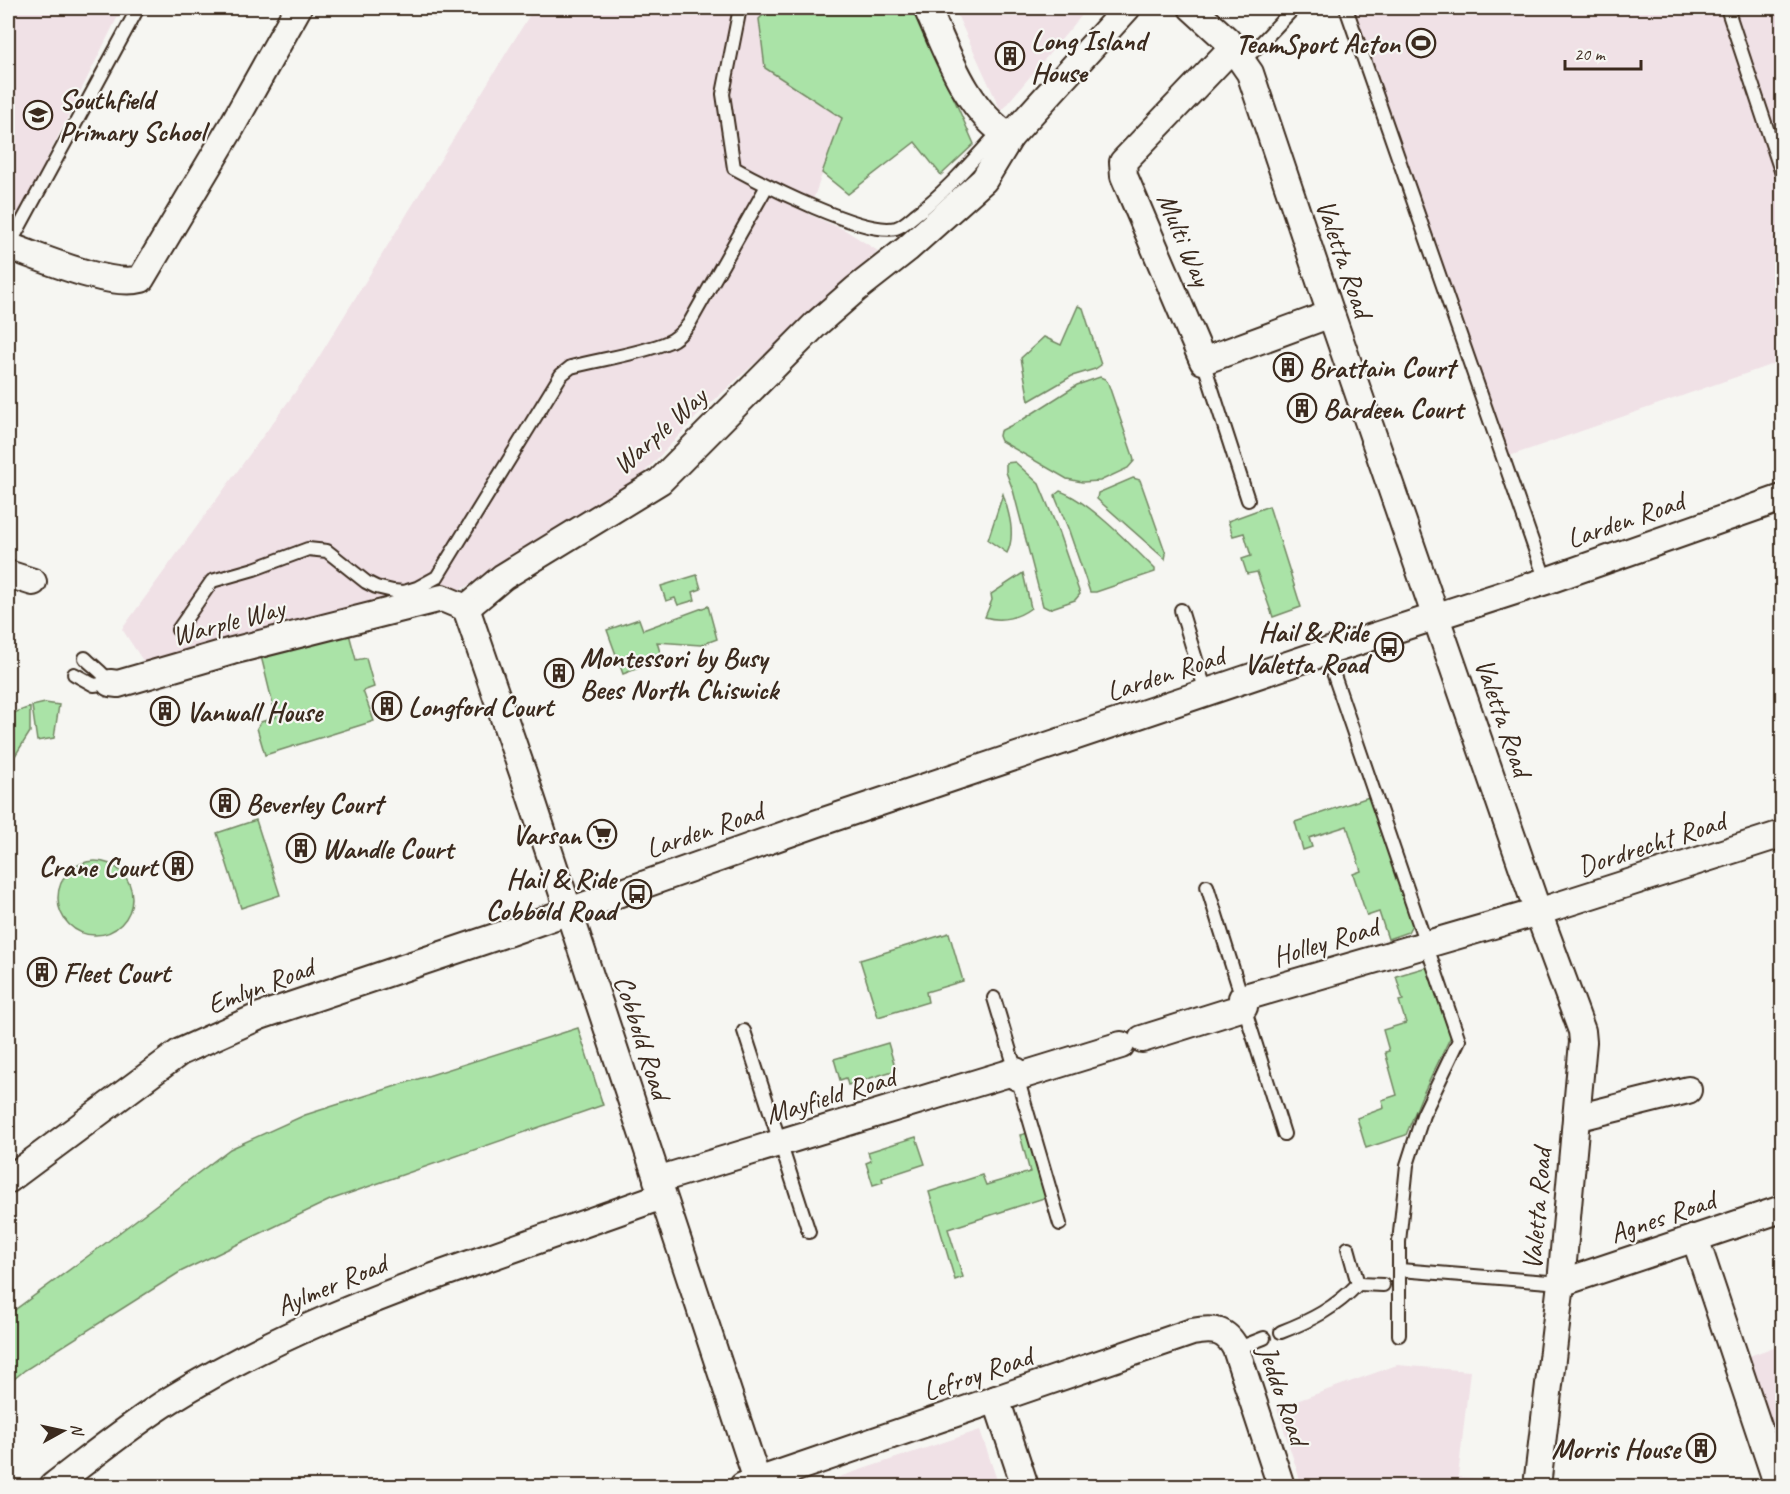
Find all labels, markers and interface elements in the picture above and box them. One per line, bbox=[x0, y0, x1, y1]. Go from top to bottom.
place label: Long Island House bbox=[1031, 23, 1150, 90]
place label: TeamSport Acton bbox=[1236, 26, 1401, 61]
sports icon: TeamSport Acton bbox=[1405, 27, 1437, 59]
scale bar bbox=[1565, 33, 1642, 71]
building icon: Long Island House bbox=[994, 40, 1026, 72]
text: 20 m bbox=[1574, 43, 1607, 65]
place label: Southfield Primary School bbox=[59, 82, 211, 149]
school or university icon: Southfield Primary School bbox=[22, 99, 54, 131]
street label: Multi Way bbox=[1149, 187, 1221, 293]
street label: Valetta Road bbox=[1308, 195, 1382, 325]
place label: Brattain Court bbox=[1309, 350, 1459, 385]
building icon: Brattain Court bbox=[1272, 351, 1304, 383]
street label: Warple Way bbox=[605, 377, 716, 482]
place label: Bardeen Court bbox=[1323, 391, 1467, 426]
building icon: Bardeen Court bbox=[1286, 392, 1318, 424]
street label: Larden Road bbox=[1562, 482, 1692, 556]
street label: Warple Way bbox=[168, 589, 290, 653]
place label: Hail & Ride Valetta Road bbox=[1244, 614, 1373, 681]
bus stop icon: Hail & Ride Valetta Road bbox=[1373, 631, 1405, 663]
street label: Larden Road bbox=[1102, 637, 1232, 709]
place label: Montessori by Busy Bees North Chiswick bbox=[580, 640, 781, 707]
street label: Valetta Road bbox=[1467, 654, 1541, 784]
building icon: Montessori by Busy Bees North Chiswick bbox=[543, 657, 575, 689]
place label: Longford Court bbox=[408, 689, 556, 724]
building icon: Longford Court bbox=[371, 690, 403, 722]
place label: Vanwall House bbox=[186, 694, 325, 729]
building icon: Vanwall House bbox=[149, 695, 181, 727]
place label: Beverley Court bbox=[246, 786, 387, 821]
building icon: Beverley Court bbox=[209, 787, 241, 819]
street label: Larden Road bbox=[641, 792, 771, 866]
street label: Dordrecht Road bbox=[1573, 802, 1733, 884]
place label: Varsan bbox=[512, 817, 583, 852]
supermarket icon: Varsan bbox=[586, 818, 618, 850]
place label: Wandle Court bbox=[322, 831, 457, 866]
building icon: Wandle Court bbox=[285, 832, 317, 864]
place label: Crane Court bbox=[39, 849, 160, 884]
building icon: Crane Court bbox=[162, 850, 194, 882]
place label: Hail & Ride Cobbold Road bbox=[486, 861, 621, 928]
bus stop icon: Hail & Ride Cobbold Road bbox=[621, 878, 653, 910]
street label: Holley Road bbox=[1268, 908, 1386, 974]
street label: Emlyn Road bbox=[202, 948, 322, 1022]
place label: Fleet Court bbox=[63, 955, 173, 990]
building icon: Fleet Court bbox=[26, 956, 58, 988]
street label: Cobbold Road bbox=[606, 971, 680, 1107]
street label: Mayfield Road bbox=[761, 1058, 903, 1132]
street label: Valetta Road bbox=[1514, 1143, 1560, 1271]
street label: Agnes Road bbox=[1605, 1181, 1723, 1251]
street label: Aylmer Road bbox=[271, 1244, 395, 1323]
street label: Lefroy Road bbox=[918, 1337, 1040, 1408]
street label: Jeddo Road bbox=[1250, 1339, 1318, 1453]
north arrow bbox=[33, 1401, 93, 1461]
text: N bbox=[66, 1423, 88, 1438]
place label: Morris House bbox=[1552, 1431, 1683, 1466]
building icon: Morris House bbox=[1685, 1432, 1717, 1464]

